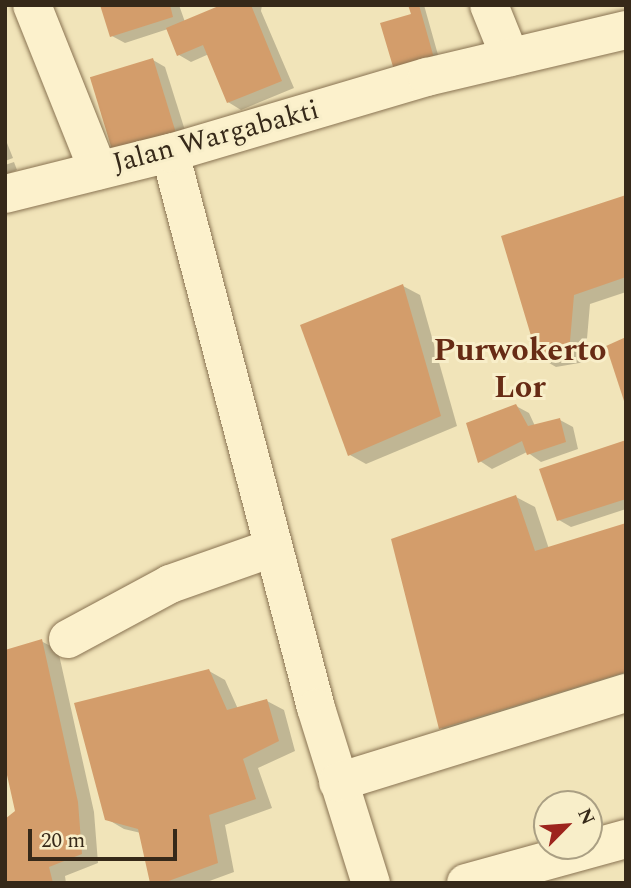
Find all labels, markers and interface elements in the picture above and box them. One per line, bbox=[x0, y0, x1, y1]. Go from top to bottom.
street label: Jalan Wargabakti bbox=[109, 93, 323, 181]
district label: Purwokerto Lor bbox=[434, 333, 606, 408]
north arrow bbox=[533, 790, 603, 860]
text: N bbox=[569, 804, 602, 830]
scale bar bbox=[32, 814, 180, 858]
text: 20 m bbox=[41, 825, 85, 857]

